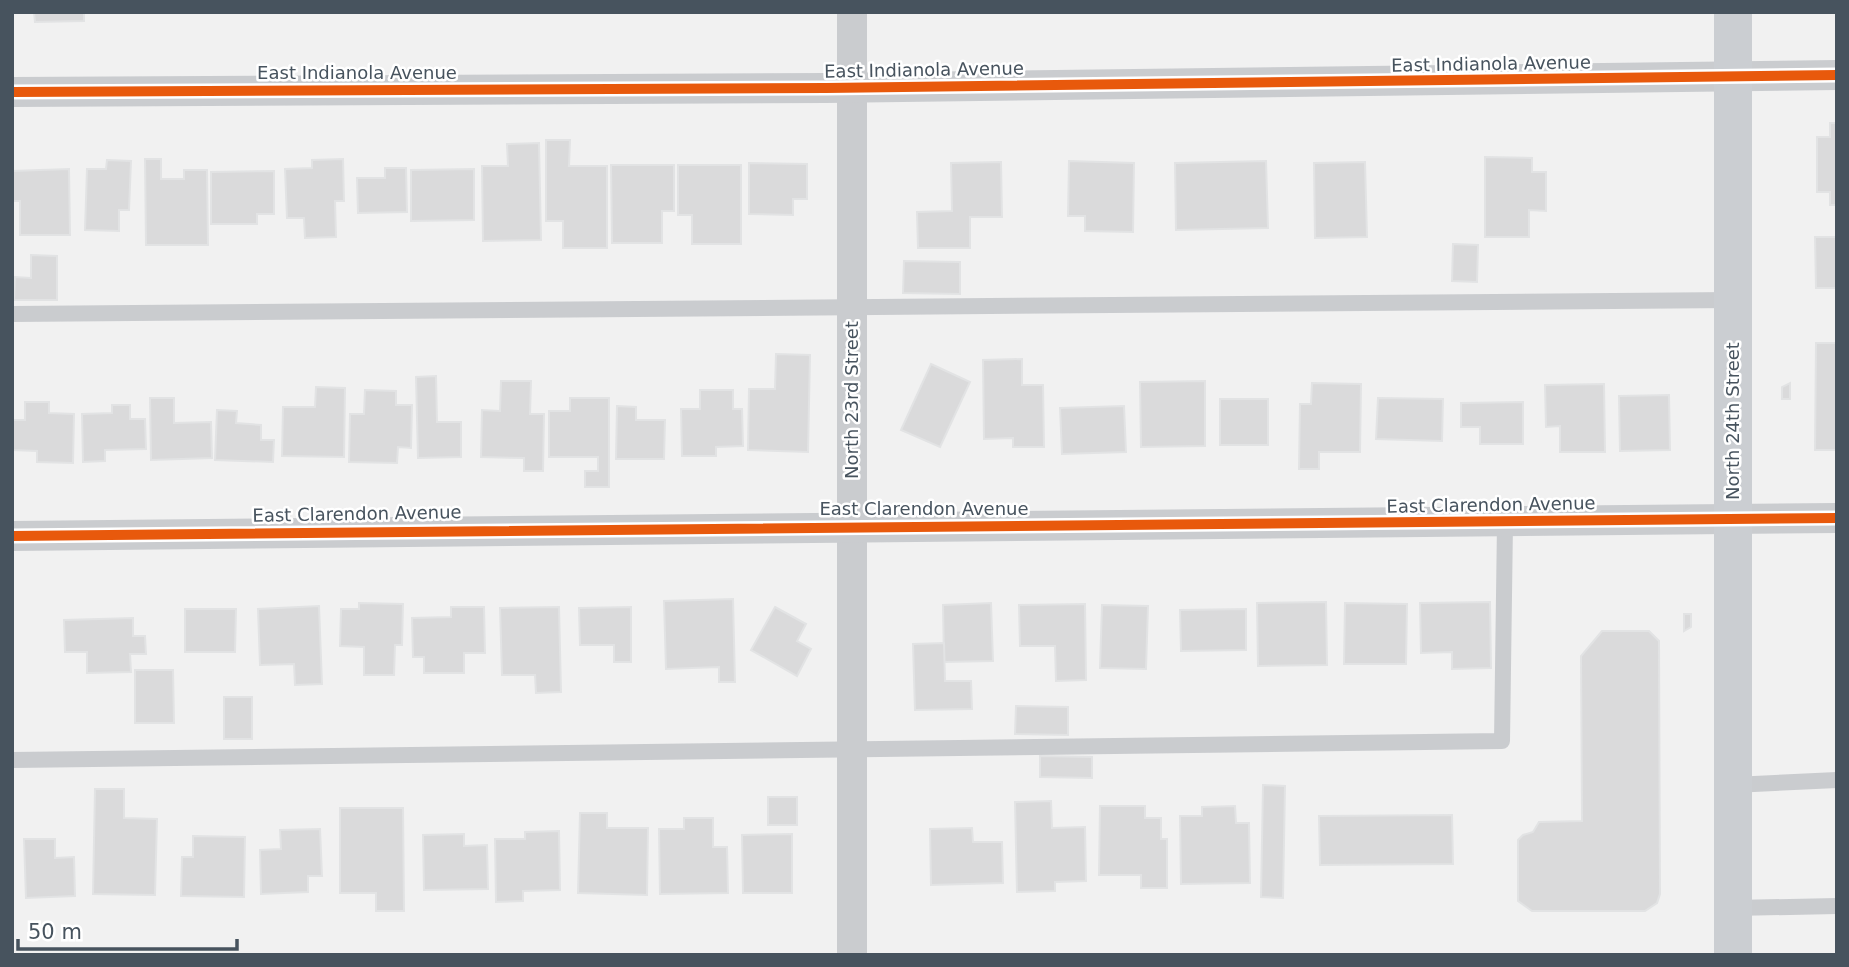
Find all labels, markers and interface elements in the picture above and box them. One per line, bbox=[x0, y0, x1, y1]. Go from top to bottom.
street label: East Indianola Avenue bbox=[1391, 51, 1591, 76]
street label: East Indianola Avenue bbox=[824, 57, 1024, 82]
street label: East Indianola Avenue bbox=[257, 62, 457, 83]
street label: North 23rd Street bbox=[841, 321, 862, 479]
street label: North 24th Street bbox=[1722, 342, 1743, 500]
street label: East Clarendon Avenue bbox=[1386, 492, 1596, 517]
street label: East Clarendon Avenue bbox=[819, 498, 1029, 519]
street label: East Clarendon Avenue bbox=[252, 501, 462, 526]
scale bar bbox=[18, 908, 236, 952]
text: 50 m bbox=[28, 920, 82, 944]

